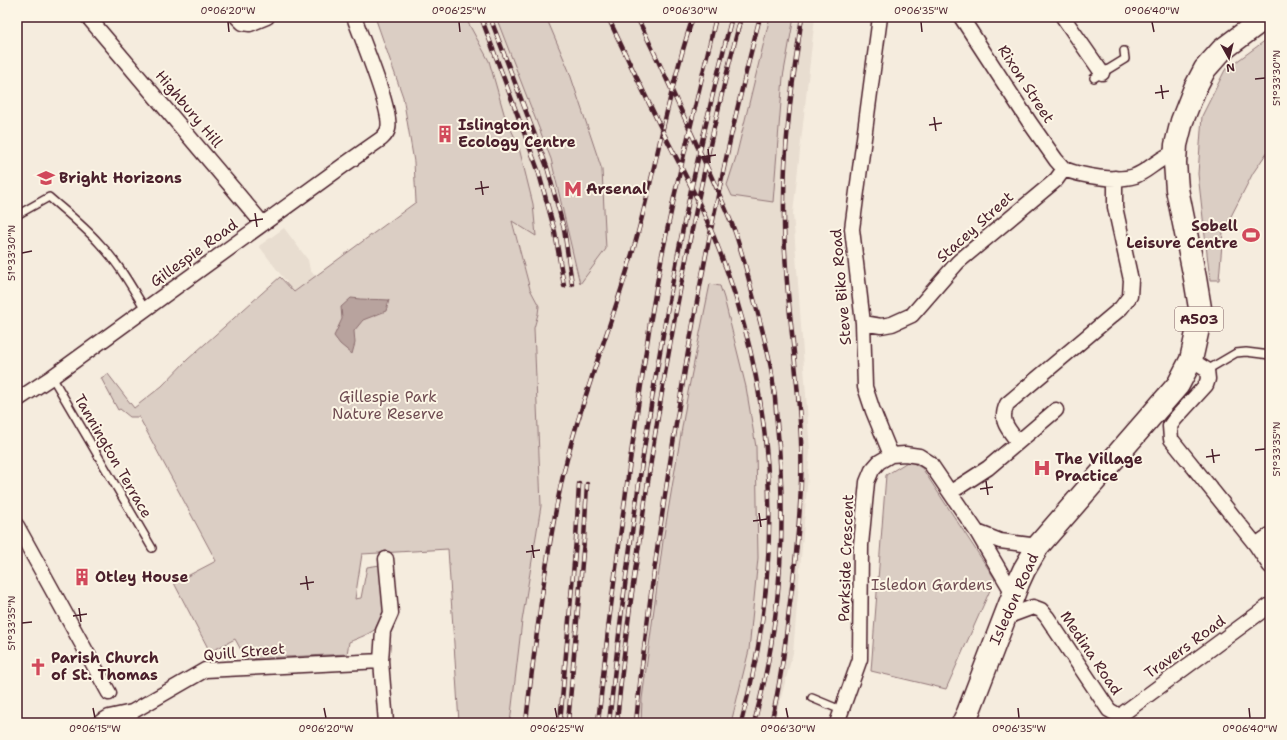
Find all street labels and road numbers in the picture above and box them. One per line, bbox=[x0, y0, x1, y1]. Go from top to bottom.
street label: Rixon Street bbox=[993, 41, 1059, 127]
street label: Highbury Hill bbox=[151, 66, 228, 152]
street label: Stacey Street bbox=[932, 187, 1018, 267]
street label: Gillespie Road bbox=[146, 214, 242, 291]
street label: Steve Biko Road bbox=[826, 228, 856, 346]
road number: A503 bbox=[1175, 307, 1223, 331]
street label: Tannington Terrace bbox=[69, 390, 157, 522]
street label: Parkside Crescent bbox=[834, 494, 858, 622]
street label: Isledon Road bbox=[985, 550, 1043, 648]
street label: Medina Road bbox=[1055, 607, 1127, 699]
street label: Travers Road bbox=[1141, 611, 1230, 683]
street label: Quill Street bbox=[202, 638, 286, 666]

